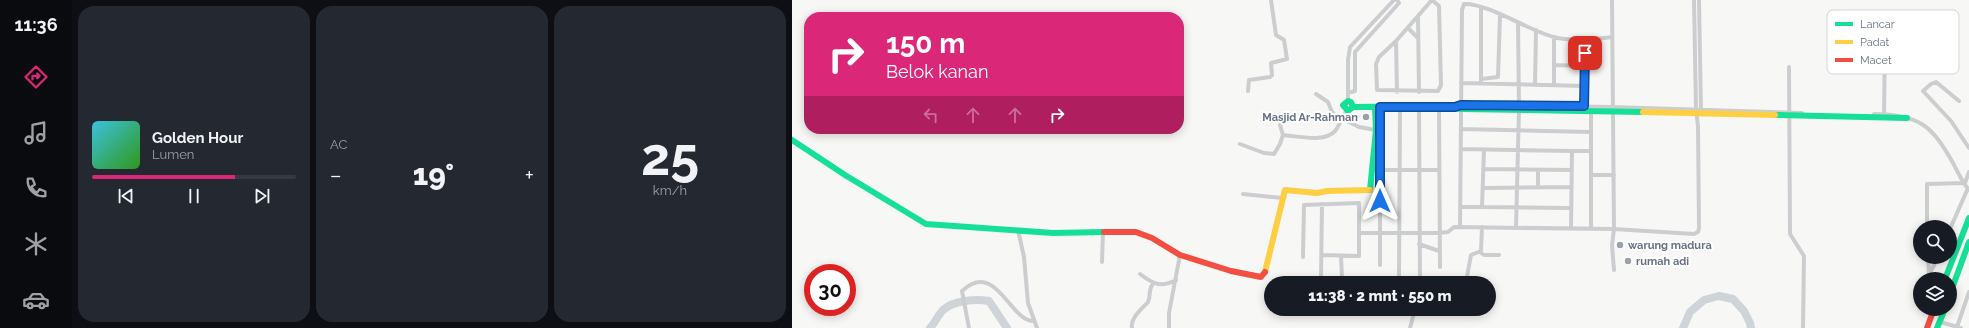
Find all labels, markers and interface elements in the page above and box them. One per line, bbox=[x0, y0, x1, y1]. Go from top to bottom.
legend bbox=[1827, 10, 1959, 74]
text: 11:36 bbox=[14, 14, 58, 35]
text: Lancar bbox=[1860, 18, 1895, 31]
text: 150 m bbox=[886, 27, 965, 60]
icon: right bbox=[820, 28, 872, 80]
pin bbox=[1568, 36, 1602, 70]
text: Padat bbox=[1860, 36, 1890, 49]
icon: arrive bbox=[1574, 42, 1596, 64]
text: Macet bbox=[1860, 54, 1892, 67]
text: Belok kanan bbox=[886, 61, 988, 82]
icon: directions bbox=[22, 63, 50, 91]
icon: left bbox=[920, 104, 942, 126]
icon: ahead bbox=[962, 104, 984, 126]
icon: ahead bbox=[1004, 104, 1026, 126]
icon: right bbox=[1046, 104, 1068, 126]
place label: Masjid Ar-Rahman bbox=[1262, 111, 1358, 124]
marker: Masjid Ar-Rahman bbox=[1361, 112, 1371, 122]
icon: music bbox=[22, 119, 50, 147]
text: 25 bbox=[641, 126, 699, 187]
text: Golden Hour bbox=[152, 129, 243, 147]
text: AC bbox=[330, 137, 347, 152]
text: Lumen bbox=[152, 147, 194, 162]
text: 19° bbox=[413, 157, 454, 192]
text: − bbox=[330, 162, 342, 188]
text: + bbox=[525, 162, 534, 188]
icon: phone bbox=[22, 174, 50, 202]
position arrow bbox=[1359, 180, 1401, 222]
text: km/h bbox=[653, 183, 687, 198]
icon: previous bbox=[115, 185, 137, 207]
icon: pause bbox=[183, 185, 205, 207]
icon: next bbox=[251, 185, 273, 207]
map controls bbox=[1913, 220, 1957, 316]
button: search bbox=[1913, 220, 1957, 264]
icon: climate bbox=[22, 230, 50, 258]
place label: warung madura bbox=[1628, 239, 1712, 252]
marker: warung madura bbox=[1615, 240, 1625, 250]
place label: rumah adi bbox=[1636, 255, 1689, 268]
marker: rumah adi bbox=[1623, 256, 1633, 266]
speed limit sign: 30 bbox=[804, 264, 856, 316]
button: layers bbox=[1913, 272, 1957, 316]
icon: car bbox=[22, 286, 50, 314]
text: 11:38 · 2 mnt · 550 m bbox=[1308, 287, 1452, 305]

